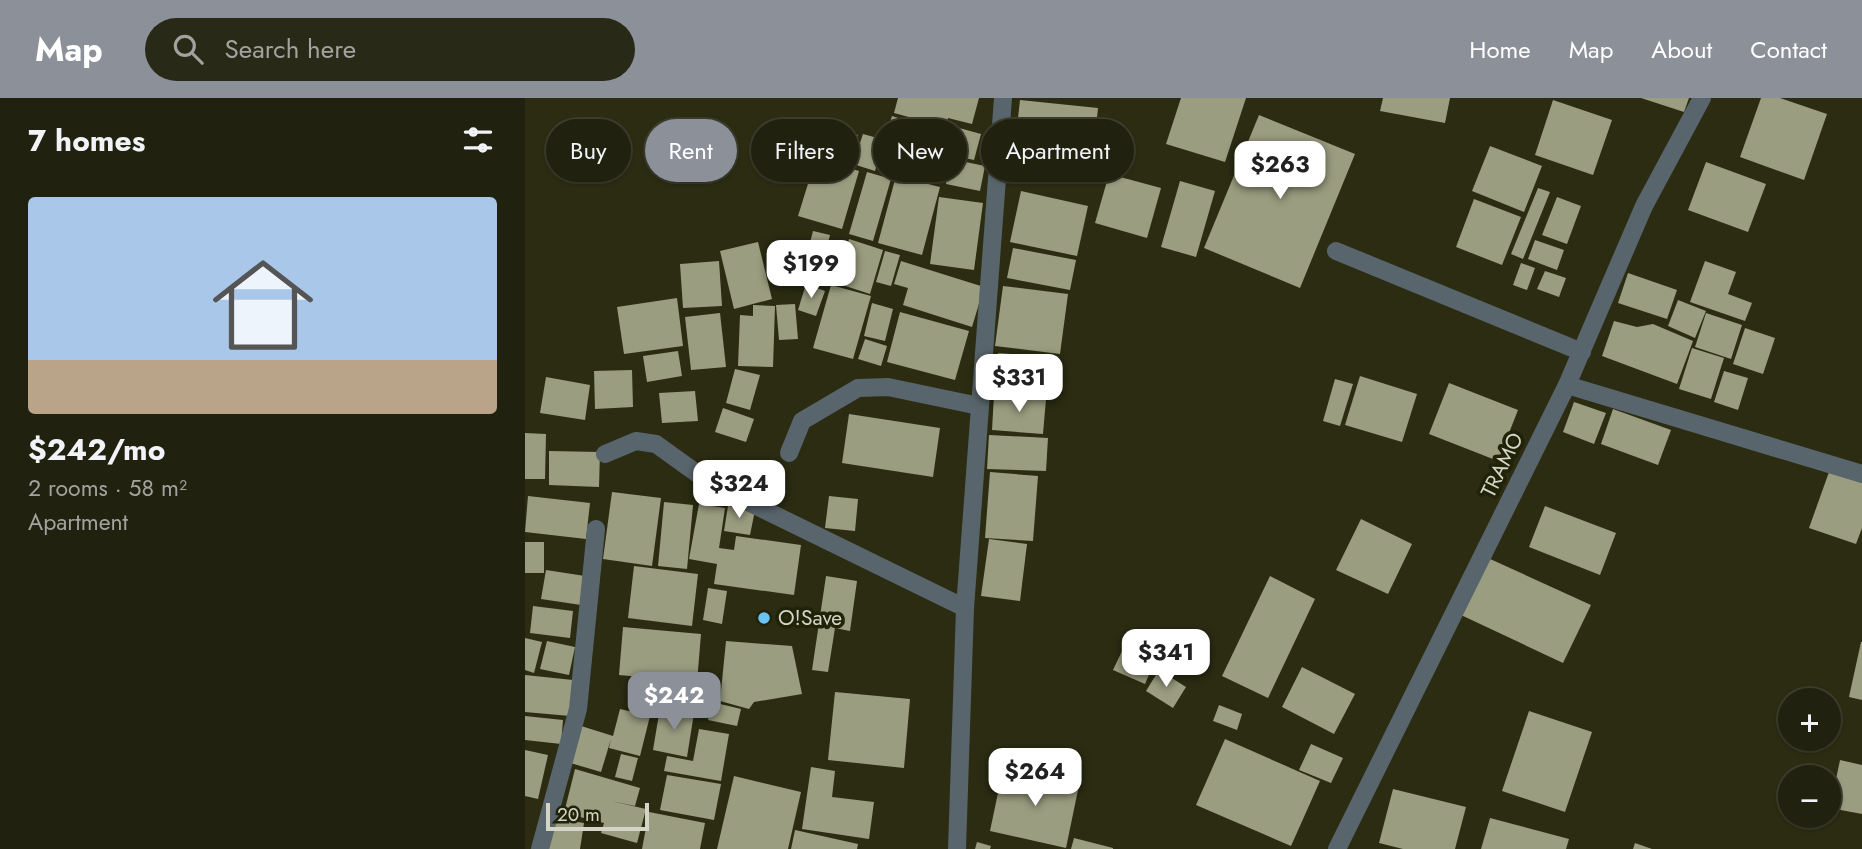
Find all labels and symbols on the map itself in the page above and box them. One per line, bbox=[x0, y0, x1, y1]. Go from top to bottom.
pin: $263 bbox=[1239, 141, 1321, 201]
pin: $199 bbox=[770, 240, 852, 300]
pin: $331 bbox=[978, 354, 1060, 414]
street label: TRAMO bbox=[1473, 427, 1531, 503]
pin: $324 bbox=[698, 460, 780, 520]
place label: O!Save bbox=[778, 603, 842, 633]
marker: O!Save bbox=[756, 610, 772, 626]
pin: $341 bbox=[1125, 630, 1207, 689]
pin: $242 bbox=[633, 672, 715, 732]
pin: $264 bbox=[994, 748, 1076, 808]
scale bar bbox=[546, 800, 649, 832]

